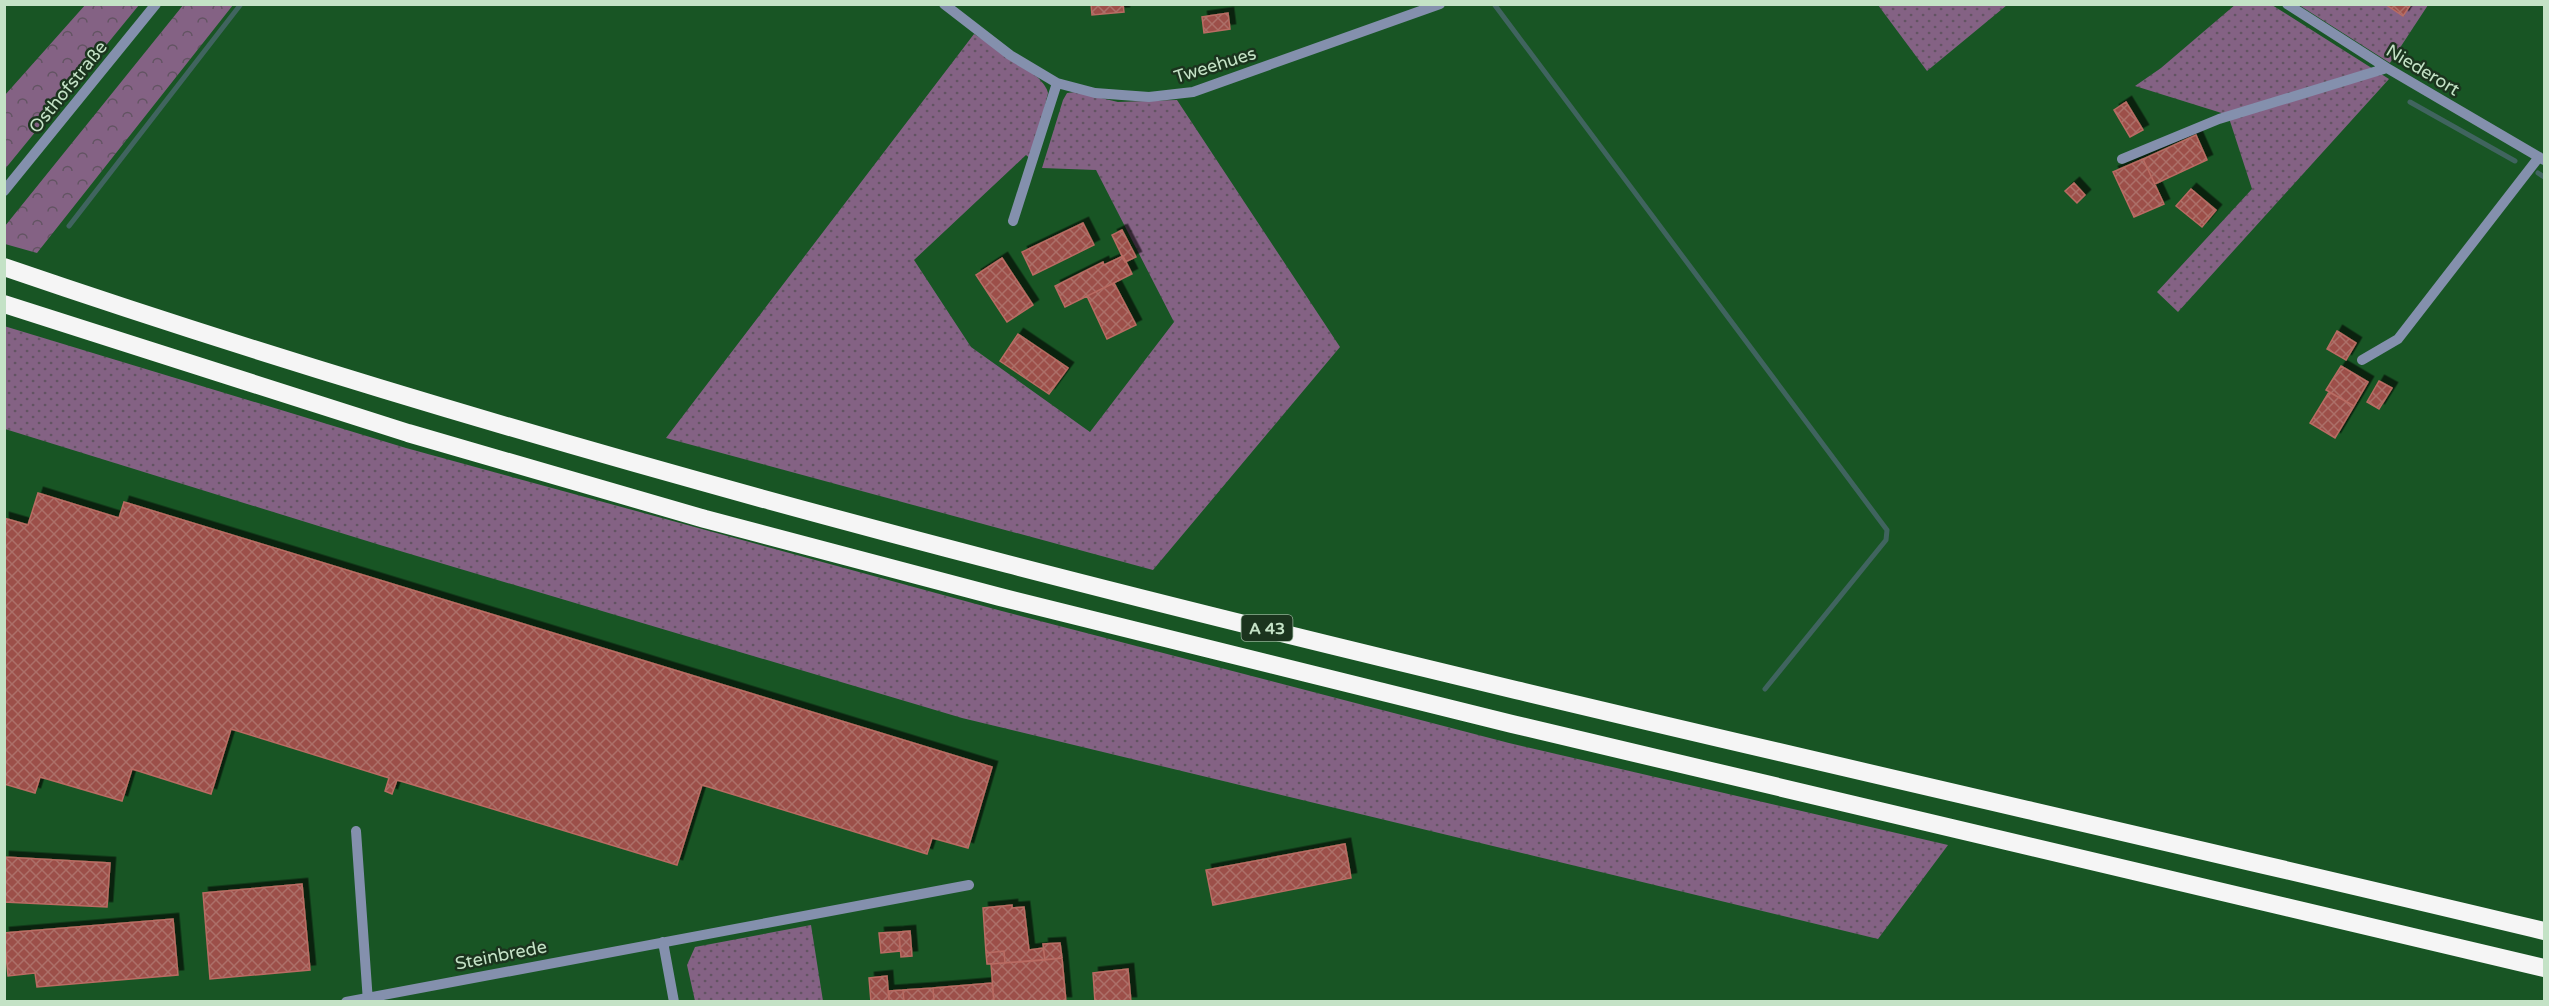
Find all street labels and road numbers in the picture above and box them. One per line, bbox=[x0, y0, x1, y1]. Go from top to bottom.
street label: Osthofstraße bbox=[24, 36, 112, 138]
street label: Niederort bbox=[2382, 39, 2464, 101]
street label: Tweehues bbox=[1171, 42, 1259, 88]
road number: A 43 bbox=[1242, 615, 1292, 641]
street label: Steinbrede bbox=[453, 935, 549, 975]

